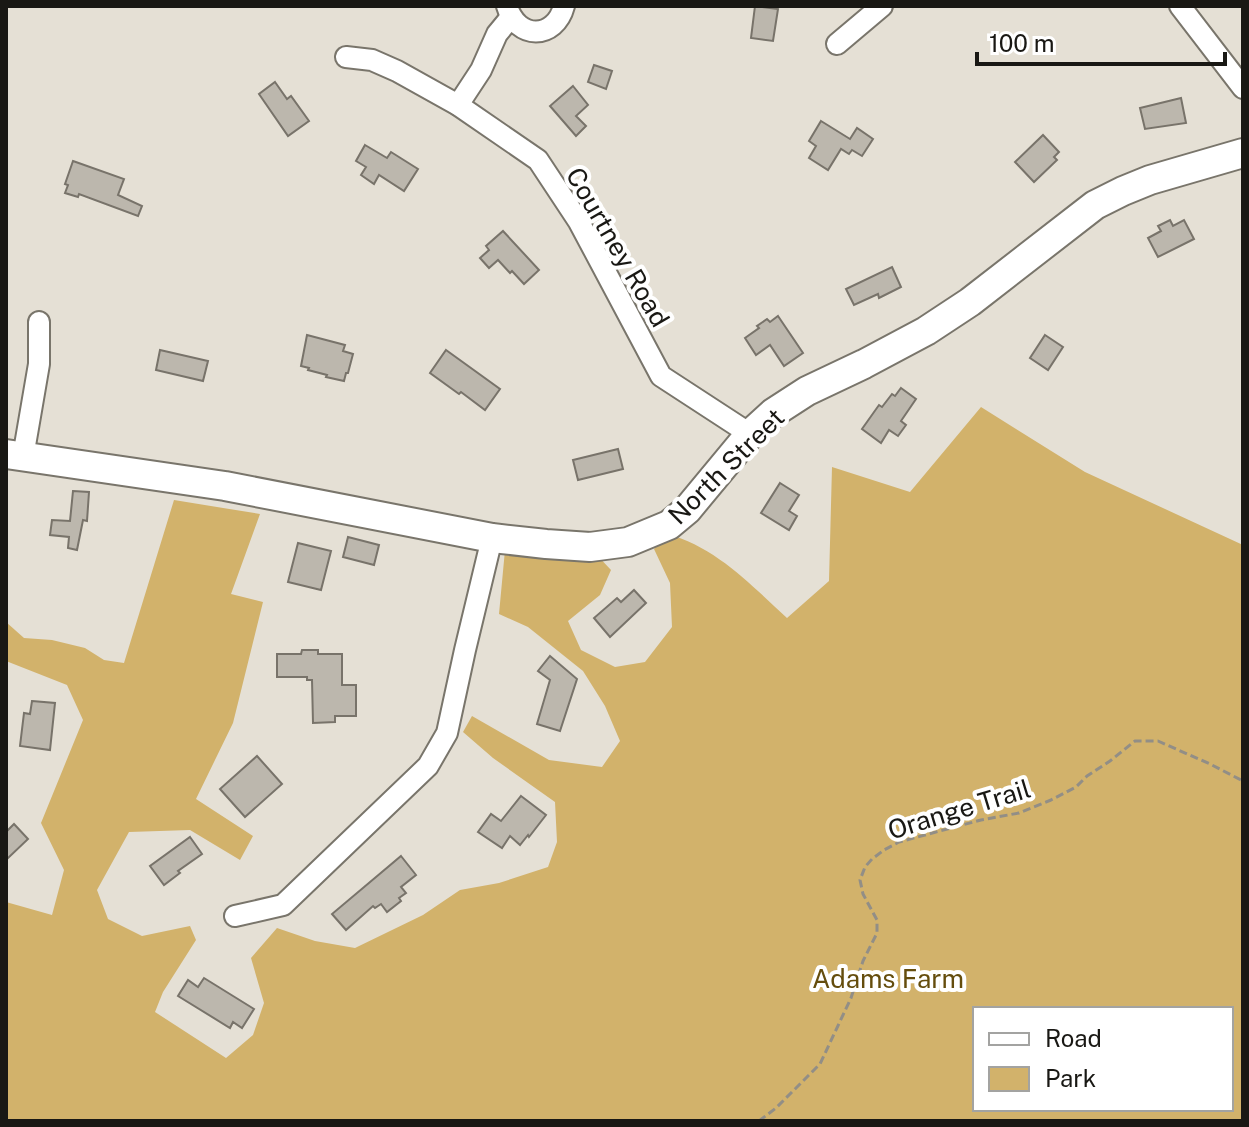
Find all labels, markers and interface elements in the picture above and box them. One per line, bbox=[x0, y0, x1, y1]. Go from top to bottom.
scale bar bbox=[977, 16, 1225, 66]
text: 100 m bbox=[989, 29, 1055, 57]
street label: Courtney Road bbox=[560, 162, 676, 332]
street label: North Street bbox=[662, 402, 790, 530]
street label: Orange Trail bbox=[884, 773, 1034, 845]
park label: Adams Farm bbox=[812, 963, 964, 994]
legend bbox=[973, 1007, 1233, 1111]
text: Road bbox=[1045, 1024, 1102, 1052]
text: Park bbox=[1045, 1064, 1096, 1092]

